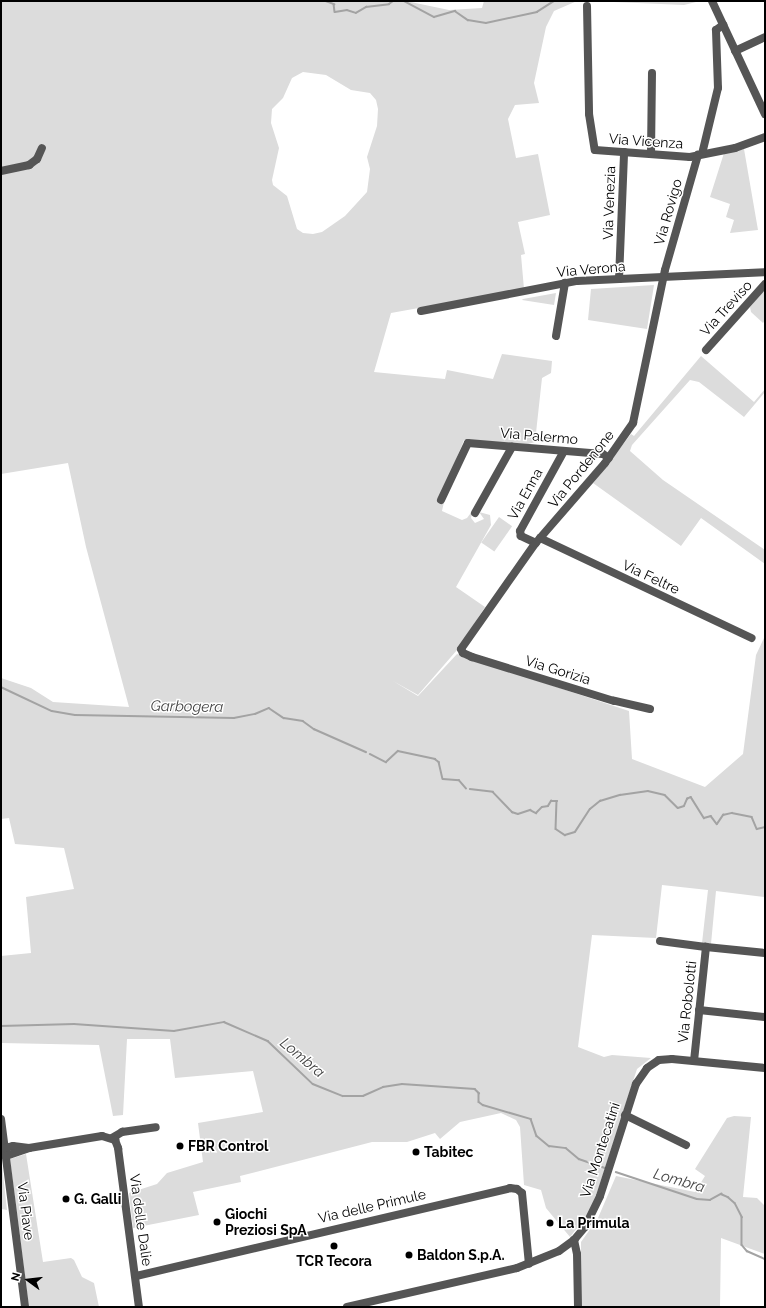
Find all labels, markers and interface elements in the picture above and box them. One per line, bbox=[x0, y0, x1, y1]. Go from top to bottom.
street label: Via Vicenza bbox=[608, 130, 684, 152]
street label: Via Venezia bbox=[599, 166, 619, 240]
street label: Via Rovigo bbox=[651, 177, 685, 247]
street label: Via Verona bbox=[556, 258, 626, 280]
street label: Via Treviso bbox=[697, 277, 755, 339]
street label: Via Palermo bbox=[499, 424, 579, 448]
street label: Via Pordenone bbox=[545, 427, 617, 511]
street label: Via Enna bbox=[504, 465, 546, 523]
street label: Via Feltre bbox=[620, 556, 682, 598]
street label: Via Gorizia bbox=[523, 652, 593, 688]
water label: Garbogera bbox=[150, 697, 224, 717]
street label: Via Robolotti bbox=[674, 960, 700, 1044]
water label: Lombra bbox=[276, 1034, 328, 1082]
street label: Via Montecatini bbox=[577, 1100, 623, 1200]
place label: FBR Control bbox=[188, 1138, 268, 1154]
marker: FBR Control bbox=[175, 1141, 185, 1151]
place label: Tabitec bbox=[424, 1144, 474, 1160]
marker: Tabitec bbox=[411, 1147, 421, 1157]
water label: Lombra bbox=[651, 1165, 707, 1197]
street label: Via delle Dalie bbox=[126, 1173, 156, 1267]
street label: Via Piave bbox=[14, 1181, 38, 1241]
street label: Via delle Primule bbox=[317, 1185, 427, 1227]
place label: G. Galli bbox=[74, 1191, 121, 1207]
marker: G. Galli bbox=[61, 1194, 71, 1204]
place label: Giochi Preziosi SpA bbox=[225, 1206, 307, 1238]
place label: La Primula bbox=[558, 1215, 629, 1231]
marker: Giochi Preziosi SpA bbox=[212, 1217, 222, 1227]
marker: La Primula bbox=[545, 1218, 555, 1228]
marker: TCR Tecora bbox=[329, 1241, 339, 1251]
place label: Baldon S.p.A. bbox=[417, 1247, 505, 1263]
marker: Baldon S.p.A. bbox=[404, 1250, 414, 1260]
place label: TCR Tecora bbox=[296, 1253, 372, 1269]
north arrow bbox=[8, 1260, 48, 1300]
text: N bbox=[9, 1271, 23, 1283]

